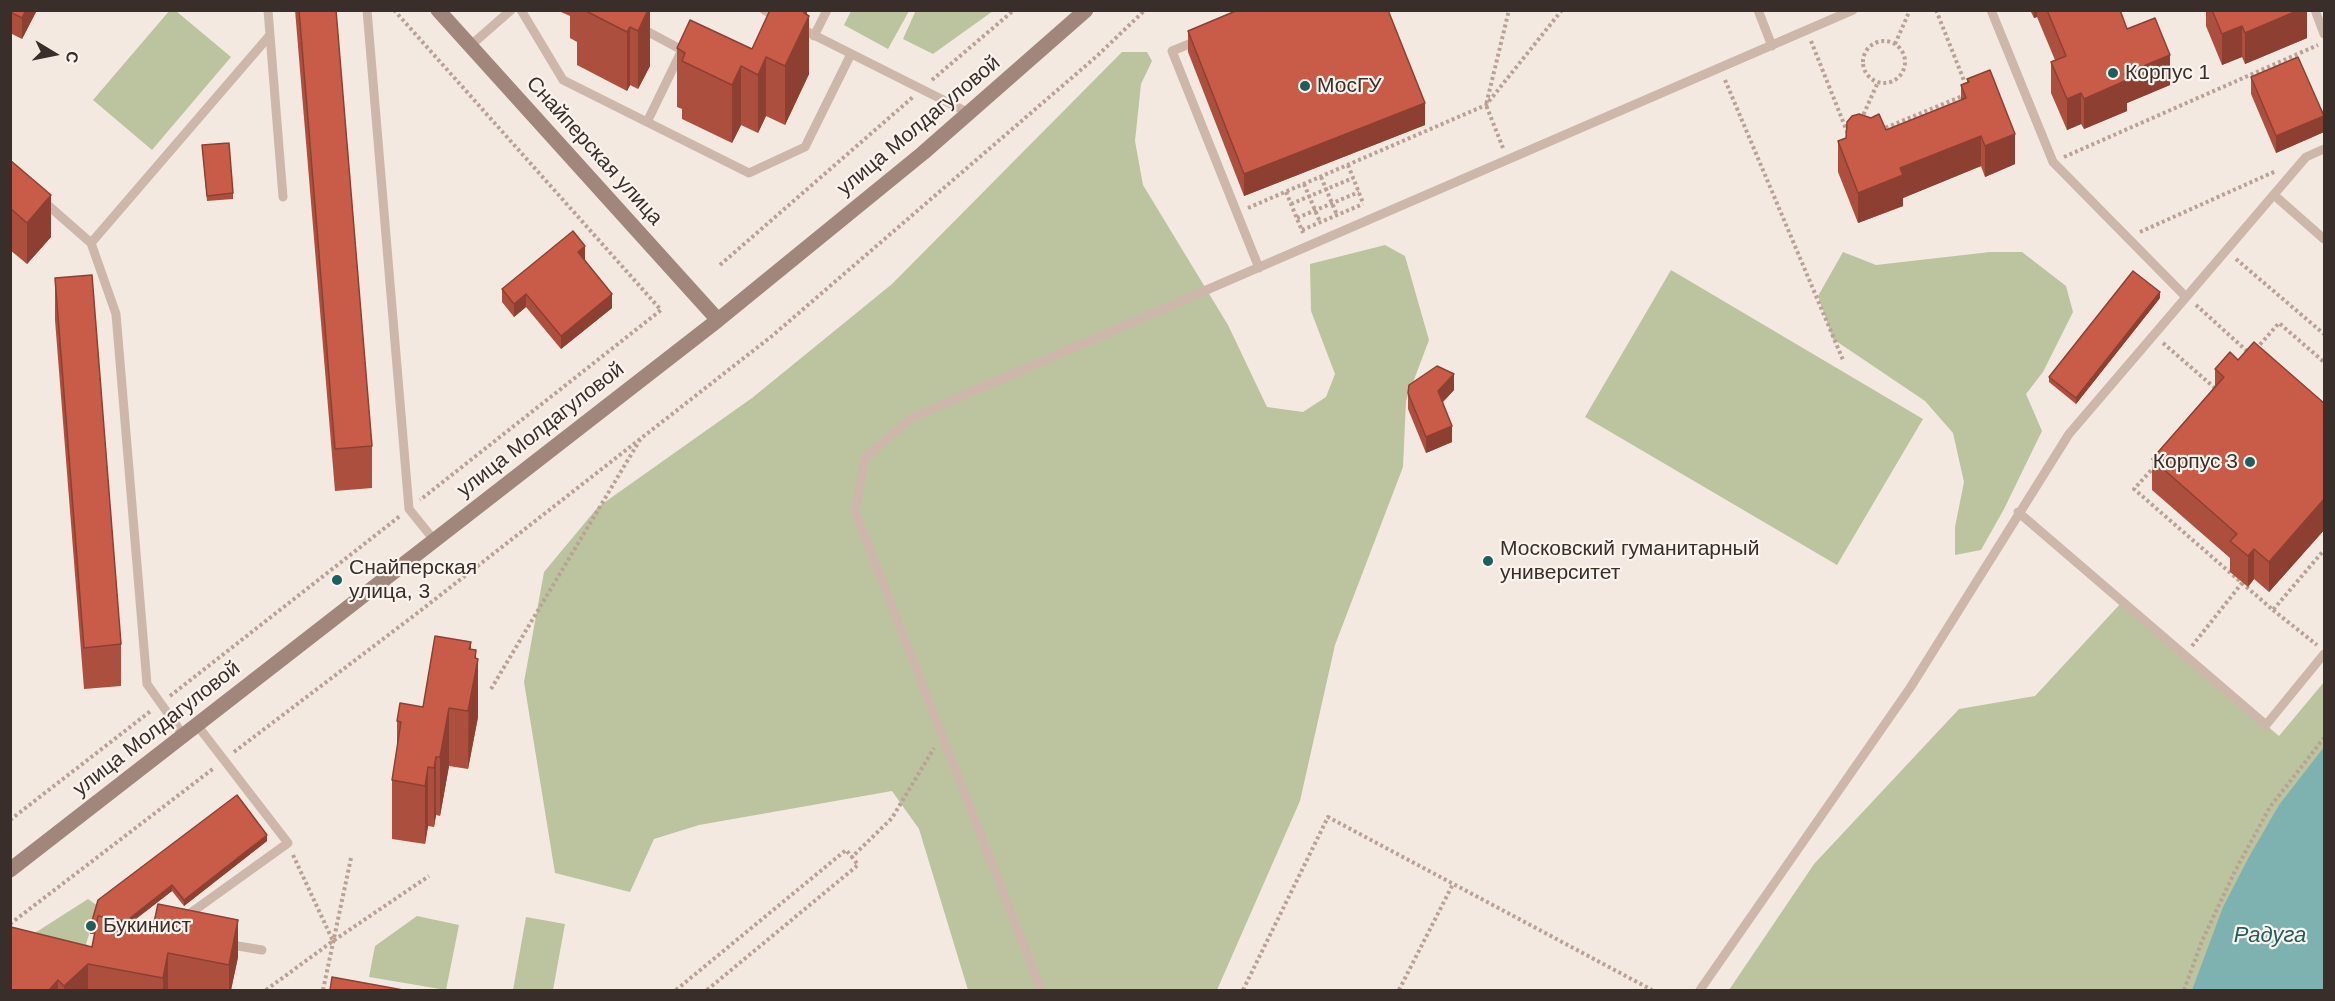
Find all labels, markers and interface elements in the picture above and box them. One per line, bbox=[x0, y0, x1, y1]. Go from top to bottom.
north arrow bbox=[24, 24, 84, 84]
text: С bbox=[63, 50, 82, 64]
street label: улица Молдагуловой bbox=[832, 50, 1006, 202]
place label: Корпус 1 bbox=[2125, 60, 2210, 86]
marker: Корпус 1 bbox=[2106, 66, 2120, 80]
street label: Снайперская улица bbox=[521, 71, 667, 231]
place label: МосГУ bbox=[1317, 73, 1382, 99]
marker: МосГУ bbox=[1298, 79, 1312, 93]
street label: улица Молдагуловой bbox=[453, 357, 629, 503]
place label: Корпус 3 bbox=[2153, 449, 2238, 475]
marker: Корпус 3 bbox=[2243, 455, 2257, 469]
place label: Московский гуманитарный университет bbox=[1500, 536, 1759, 586]
marker: Московский гуманитарный университет bbox=[1481, 554, 1495, 568]
place label: Снайперская улица, 3 bbox=[349, 555, 477, 605]
marker: Снайперская улица, 3 bbox=[330, 573, 344, 587]
street label: улица Молдагуловой bbox=[69, 656, 245, 802]
place label: Букинист bbox=[103, 913, 191, 939]
marker: Букинист bbox=[84, 919, 98, 933]
water label: Радуга bbox=[2234, 923, 2306, 949]

